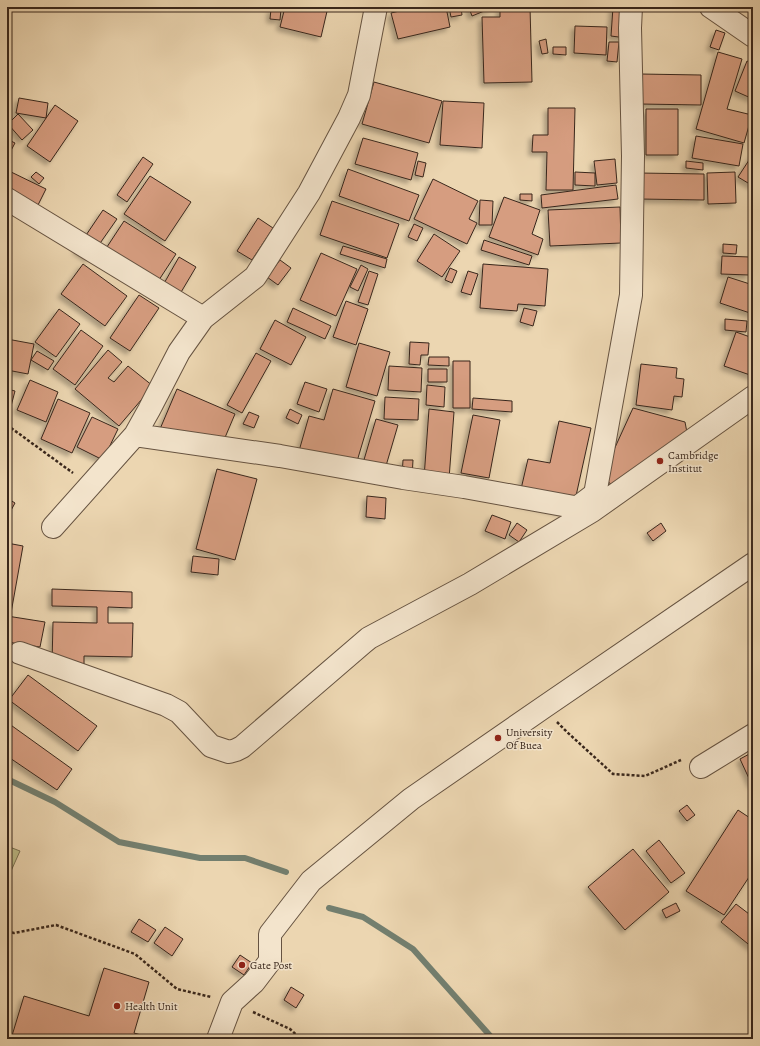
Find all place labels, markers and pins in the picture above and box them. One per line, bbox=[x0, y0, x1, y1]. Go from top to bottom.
place label: Cambridge Institut bbox=[668, 448, 718, 476]
marker: Cambridge Institut bbox=[655, 456, 665, 466]
place label: University Of Buea bbox=[506, 725, 552, 753]
marker: University Of Buea bbox=[493, 733, 503, 743]
place label: Gate Post bbox=[250, 958, 293, 973]
marker: Gate Post bbox=[237, 960, 247, 970]
place label: Health Unit bbox=[125, 999, 178, 1014]
marker: Health Unit bbox=[112, 1001, 122, 1011]

